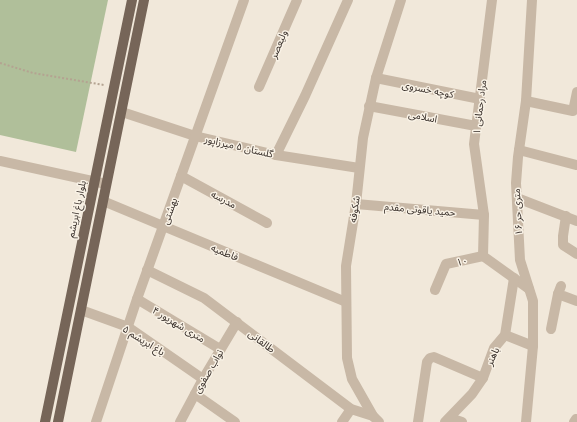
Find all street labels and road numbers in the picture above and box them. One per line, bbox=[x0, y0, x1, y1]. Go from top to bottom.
street label: ولیعصر bbox=[266, 28, 290, 61]
street label: کوچه خسروی bbox=[401, 78, 456, 101]
street label: مراد رحمانی ۱ bbox=[470, 79, 489, 135]
street label: اسلامی bbox=[408, 107, 438, 125]
street label: گلستان ۵ میرزاپور bbox=[202, 132, 275, 161]
street label: بلوار باغ ابریشم bbox=[64, 179, 90, 239]
street label: مدرسه bbox=[209, 187, 239, 211]
street label: ۱۶ متری حر bbox=[510, 188, 525, 236]
street label: شکوفه bbox=[346, 195, 363, 223]
street label: بهشتی bbox=[159, 196, 179, 226]
street label: حمید یاقوتی مقدم bbox=[384, 200, 456, 221]
street label: فاطمیه bbox=[210, 241, 241, 263]
street label: ۱۰ bbox=[455, 254, 469, 268]
street label: ۴ متری شهریور bbox=[150, 304, 208, 345]
street label: باغ ابریشم ۵ bbox=[120, 322, 168, 359]
street label: طالقانی bbox=[246, 327, 278, 355]
street label: باهنر bbox=[482, 345, 502, 368]
street label: نواب صفوی bbox=[191, 347, 226, 396]

